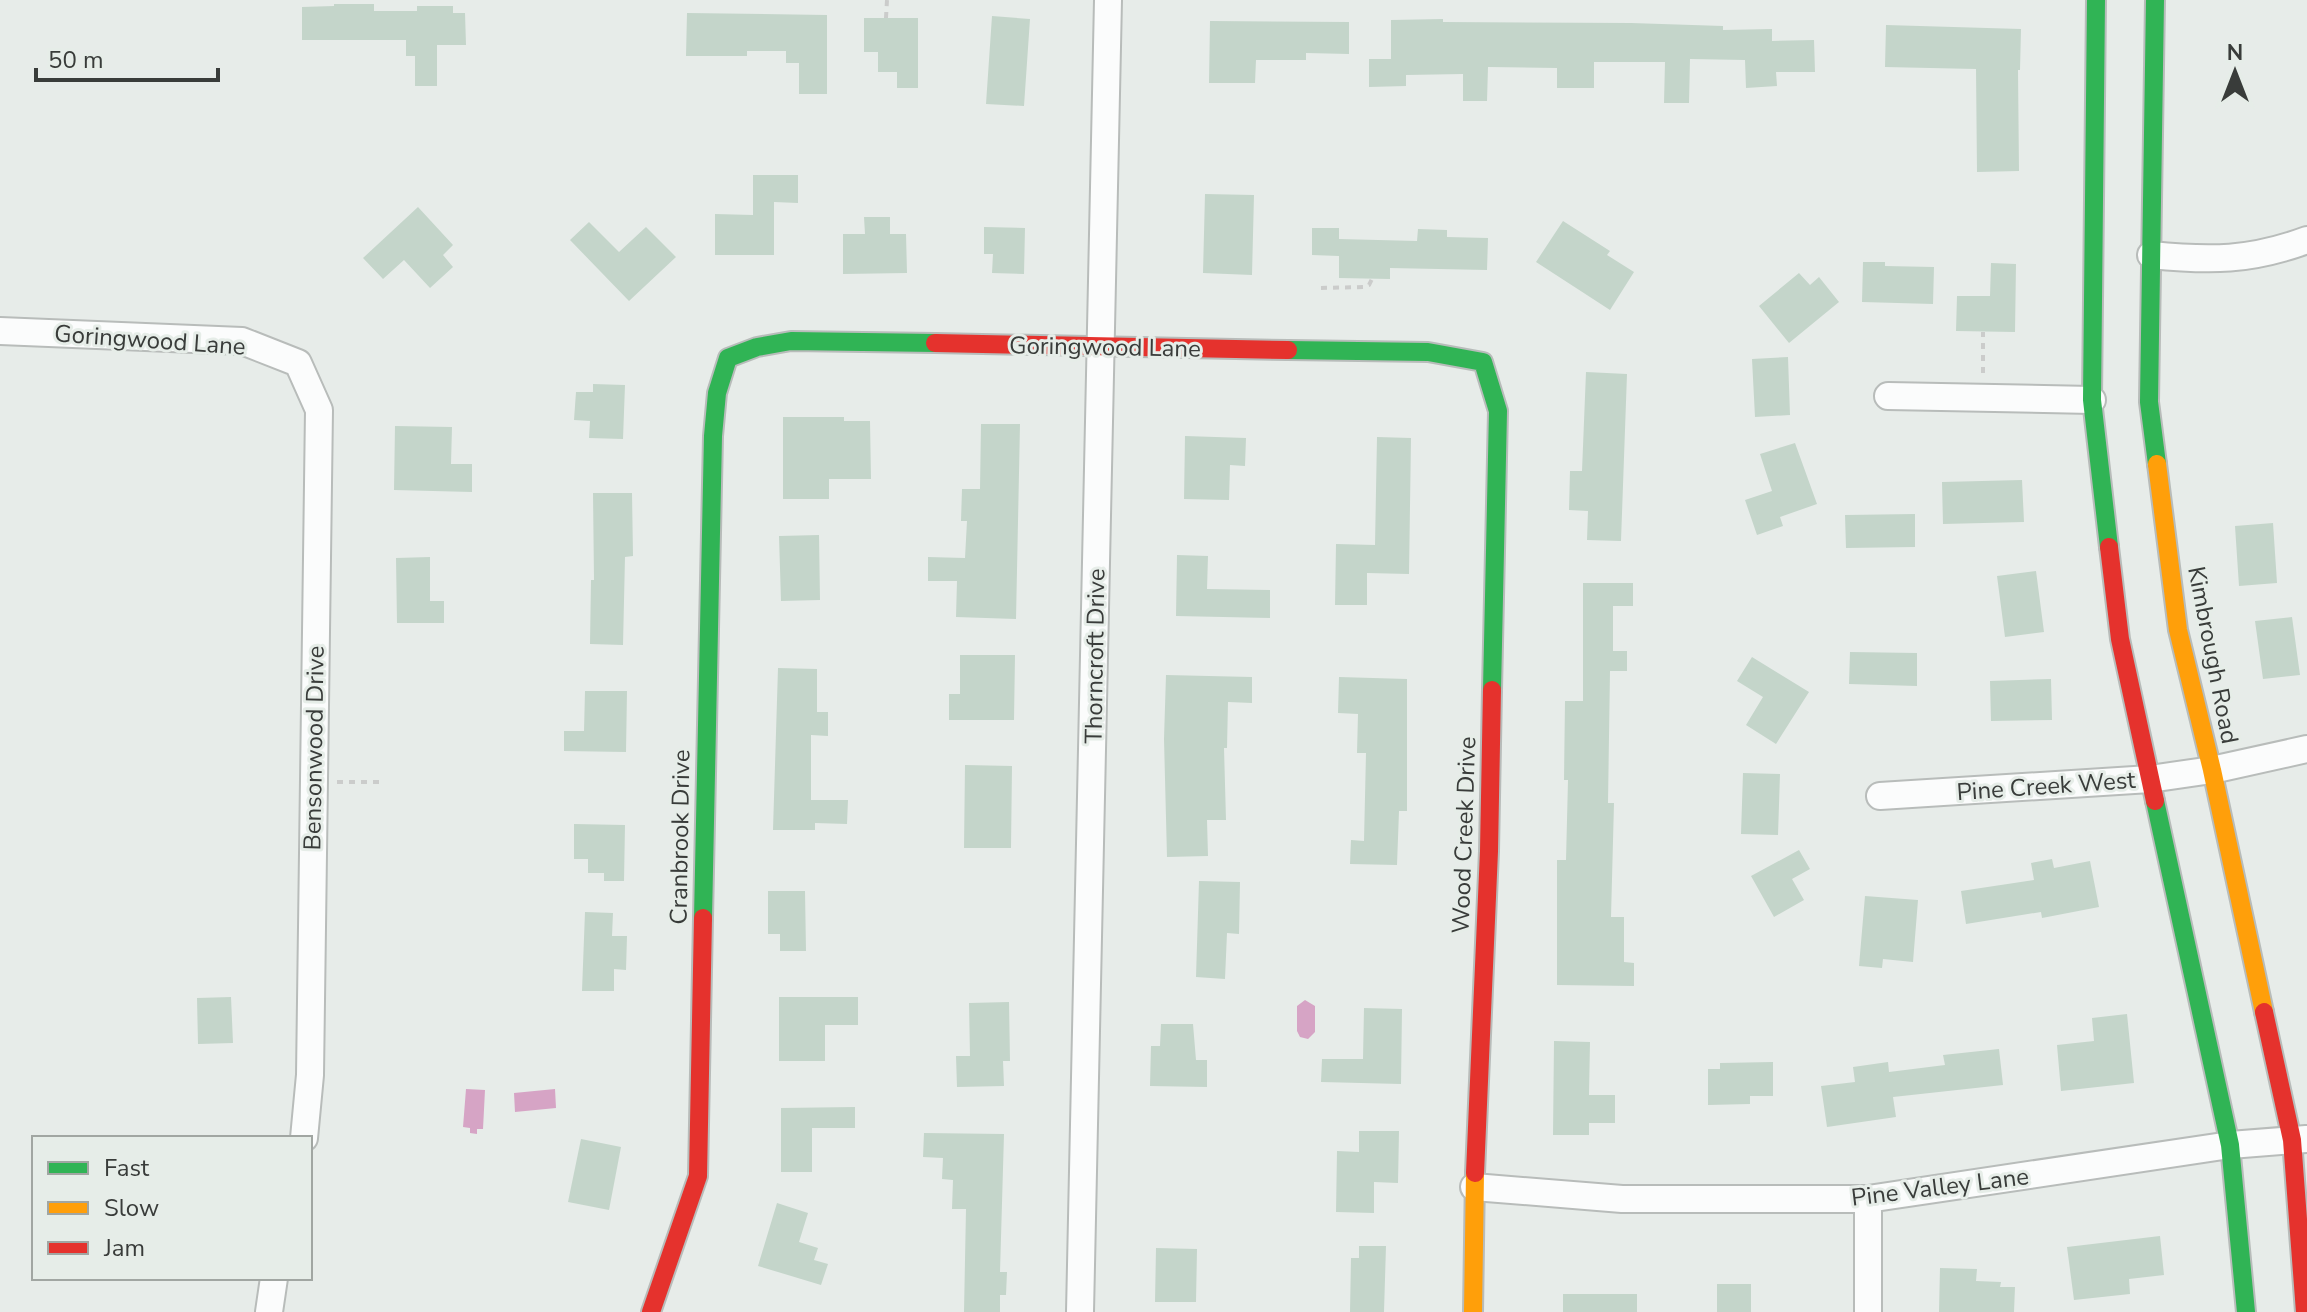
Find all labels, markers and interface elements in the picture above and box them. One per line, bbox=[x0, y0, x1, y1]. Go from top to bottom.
scale bar bbox=[36, 32, 218, 82]
north arrow bbox=[2195, 32, 2275, 112]
text: N bbox=[2227, 38, 2243, 68]
text: 50 m bbox=[48, 44, 104, 76]
street label: Goringwood Lane bbox=[53, 317, 247, 363]
street label: Goringwood Lane bbox=[1009, 329, 1201, 365]
street label: Kimbrough Road bbox=[2180, 564, 2246, 746]
street label: Thorncroft Drive bbox=[1077, 568, 1113, 744]
street label: Bensonwood Drive bbox=[296, 645, 332, 851]
street label: Wood Creek Drive bbox=[1445, 736, 1483, 934]
street label: Cranbrook Drive bbox=[662, 749, 698, 925]
street label: Pine Creek West bbox=[1955, 764, 2137, 808]
legend bbox=[32, 1136, 312, 1280]
text: Fast bbox=[104, 1152, 150, 1184]
street label: Pine Valley Lane bbox=[1849, 1160, 2031, 1214]
text: Slow bbox=[104, 1192, 159, 1224]
text: Jam bbox=[103, 1232, 145, 1264]

